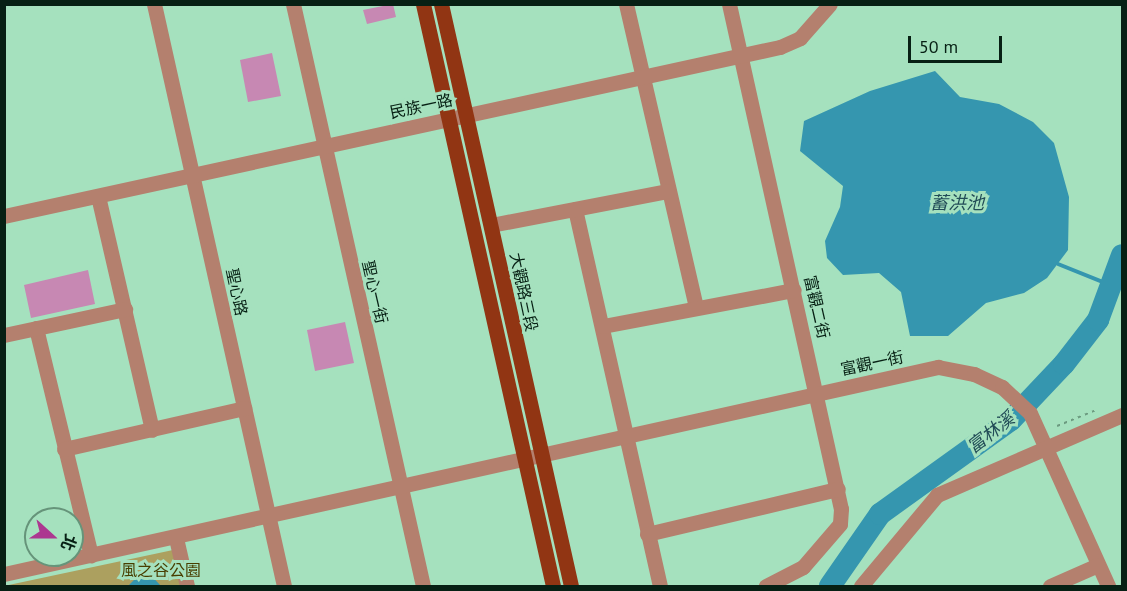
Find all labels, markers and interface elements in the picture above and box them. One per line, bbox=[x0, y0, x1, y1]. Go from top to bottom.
scale bar bbox=[911, 24, 1006, 62]
text: 50 m bbox=[919, 35, 958, 58]
street label: 民族一路 bbox=[388, 90, 454, 122]
water label: 蓄洪池 bbox=[930, 192, 984, 214]
street label: 大觀路三段 bbox=[506, 251, 542, 333]
street label: 聖心一街 bbox=[358, 259, 392, 325]
street label: 聖心路 bbox=[223, 267, 251, 317]
street label: 富觀二街 bbox=[800, 274, 834, 340]
street label: 富觀一街 bbox=[839, 347, 905, 379]
water label: 富林溪 bbox=[963, 408, 1019, 458]
north arrow bbox=[24, 507, 84, 567]
text: 北 bbox=[57, 532, 81, 554]
park label: 風之谷公園 bbox=[121, 560, 201, 580]

